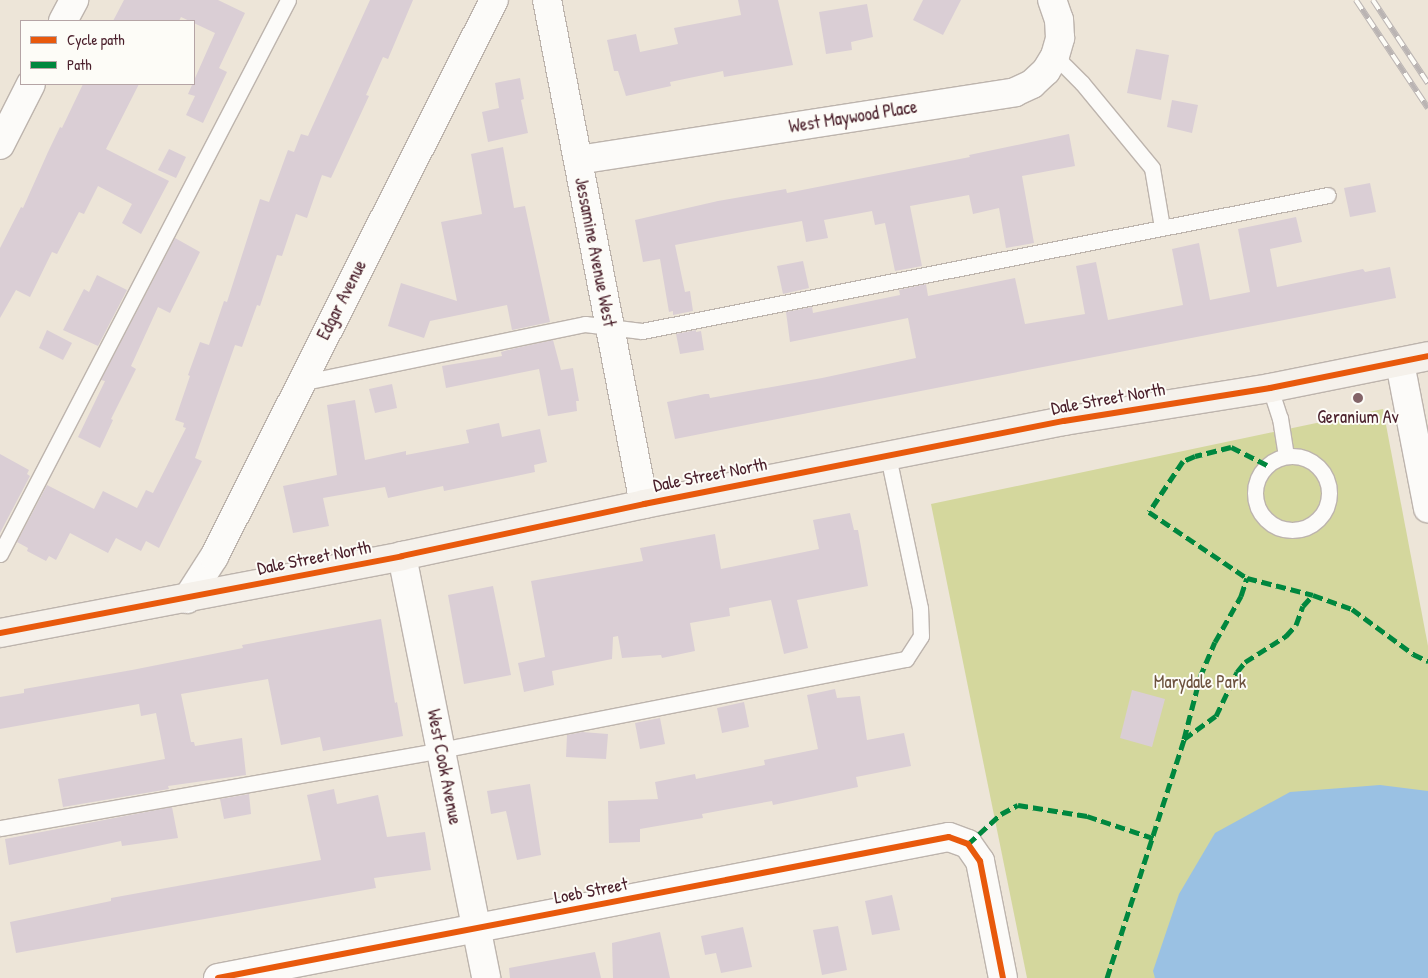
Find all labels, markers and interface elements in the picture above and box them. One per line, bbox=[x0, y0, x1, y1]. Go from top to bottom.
legend bbox=[20, 20, 195, 85]
text: Cycle path bbox=[67, 29, 125, 50]
text: Path bbox=[67, 54, 92, 75]
street label: West Maywood Place bbox=[787, 96, 919, 138]
street label: Jessamine Avenue West bbox=[570, 176, 620, 328]
street label: Edgar Avenue bbox=[313, 256, 371, 344]
street label: Dale Street North bbox=[1049, 378, 1167, 420]
marker: Geranium Av bbox=[1352, 392, 1364, 404]
place label: Geranium Av bbox=[1317, 406, 1399, 428]
street label: Dale Street North bbox=[651, 453, 769, 497]
street label: Dale Street North bbox=[255, 536, 373, 580]
park label: Marydale Park bbox=[1154, 671, 1246, 693]
street label: West Cook Avenue bbox=[422, 707, 466, 827]
street label: Loeb Street bbox=[552, 873, 630, 909]

